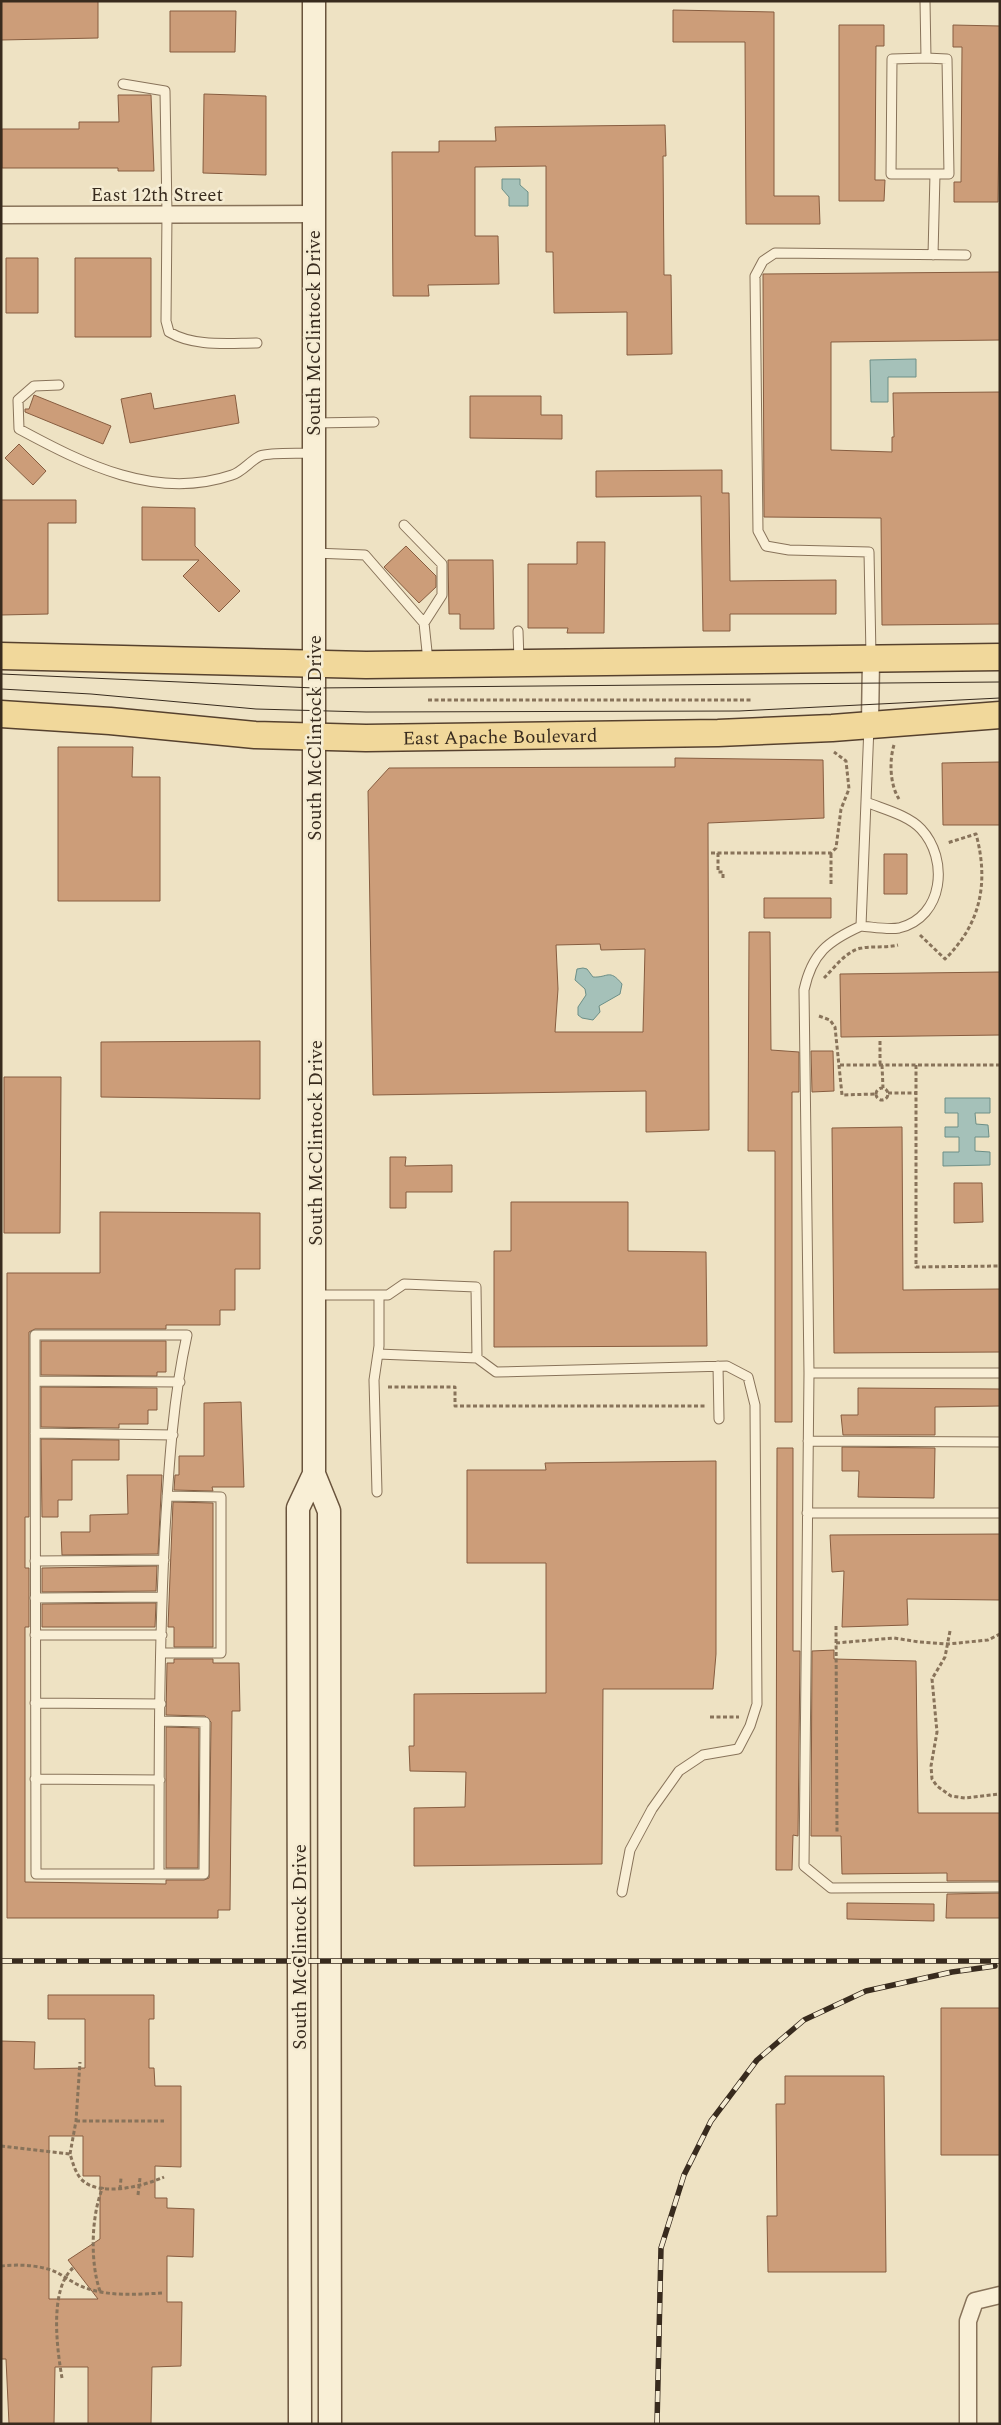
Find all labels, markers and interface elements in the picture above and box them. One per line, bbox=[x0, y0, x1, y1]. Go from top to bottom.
street label: East 12th Street bbox=[91, 181, 224, 210]
street label: South McClintock Drive bbox=[300, 230, 329, 436]
street label: South McClintock Drive bbox=[301, 635, 330, 841]
street label: East Apache Boulevard bbox=[402, 722, 598, 753]
street label: South McClintock Drive bbox=[302, 1040, 331, 1246]
street label: South McClintock Drive bbox=[286, 1844, 315, 2050]

